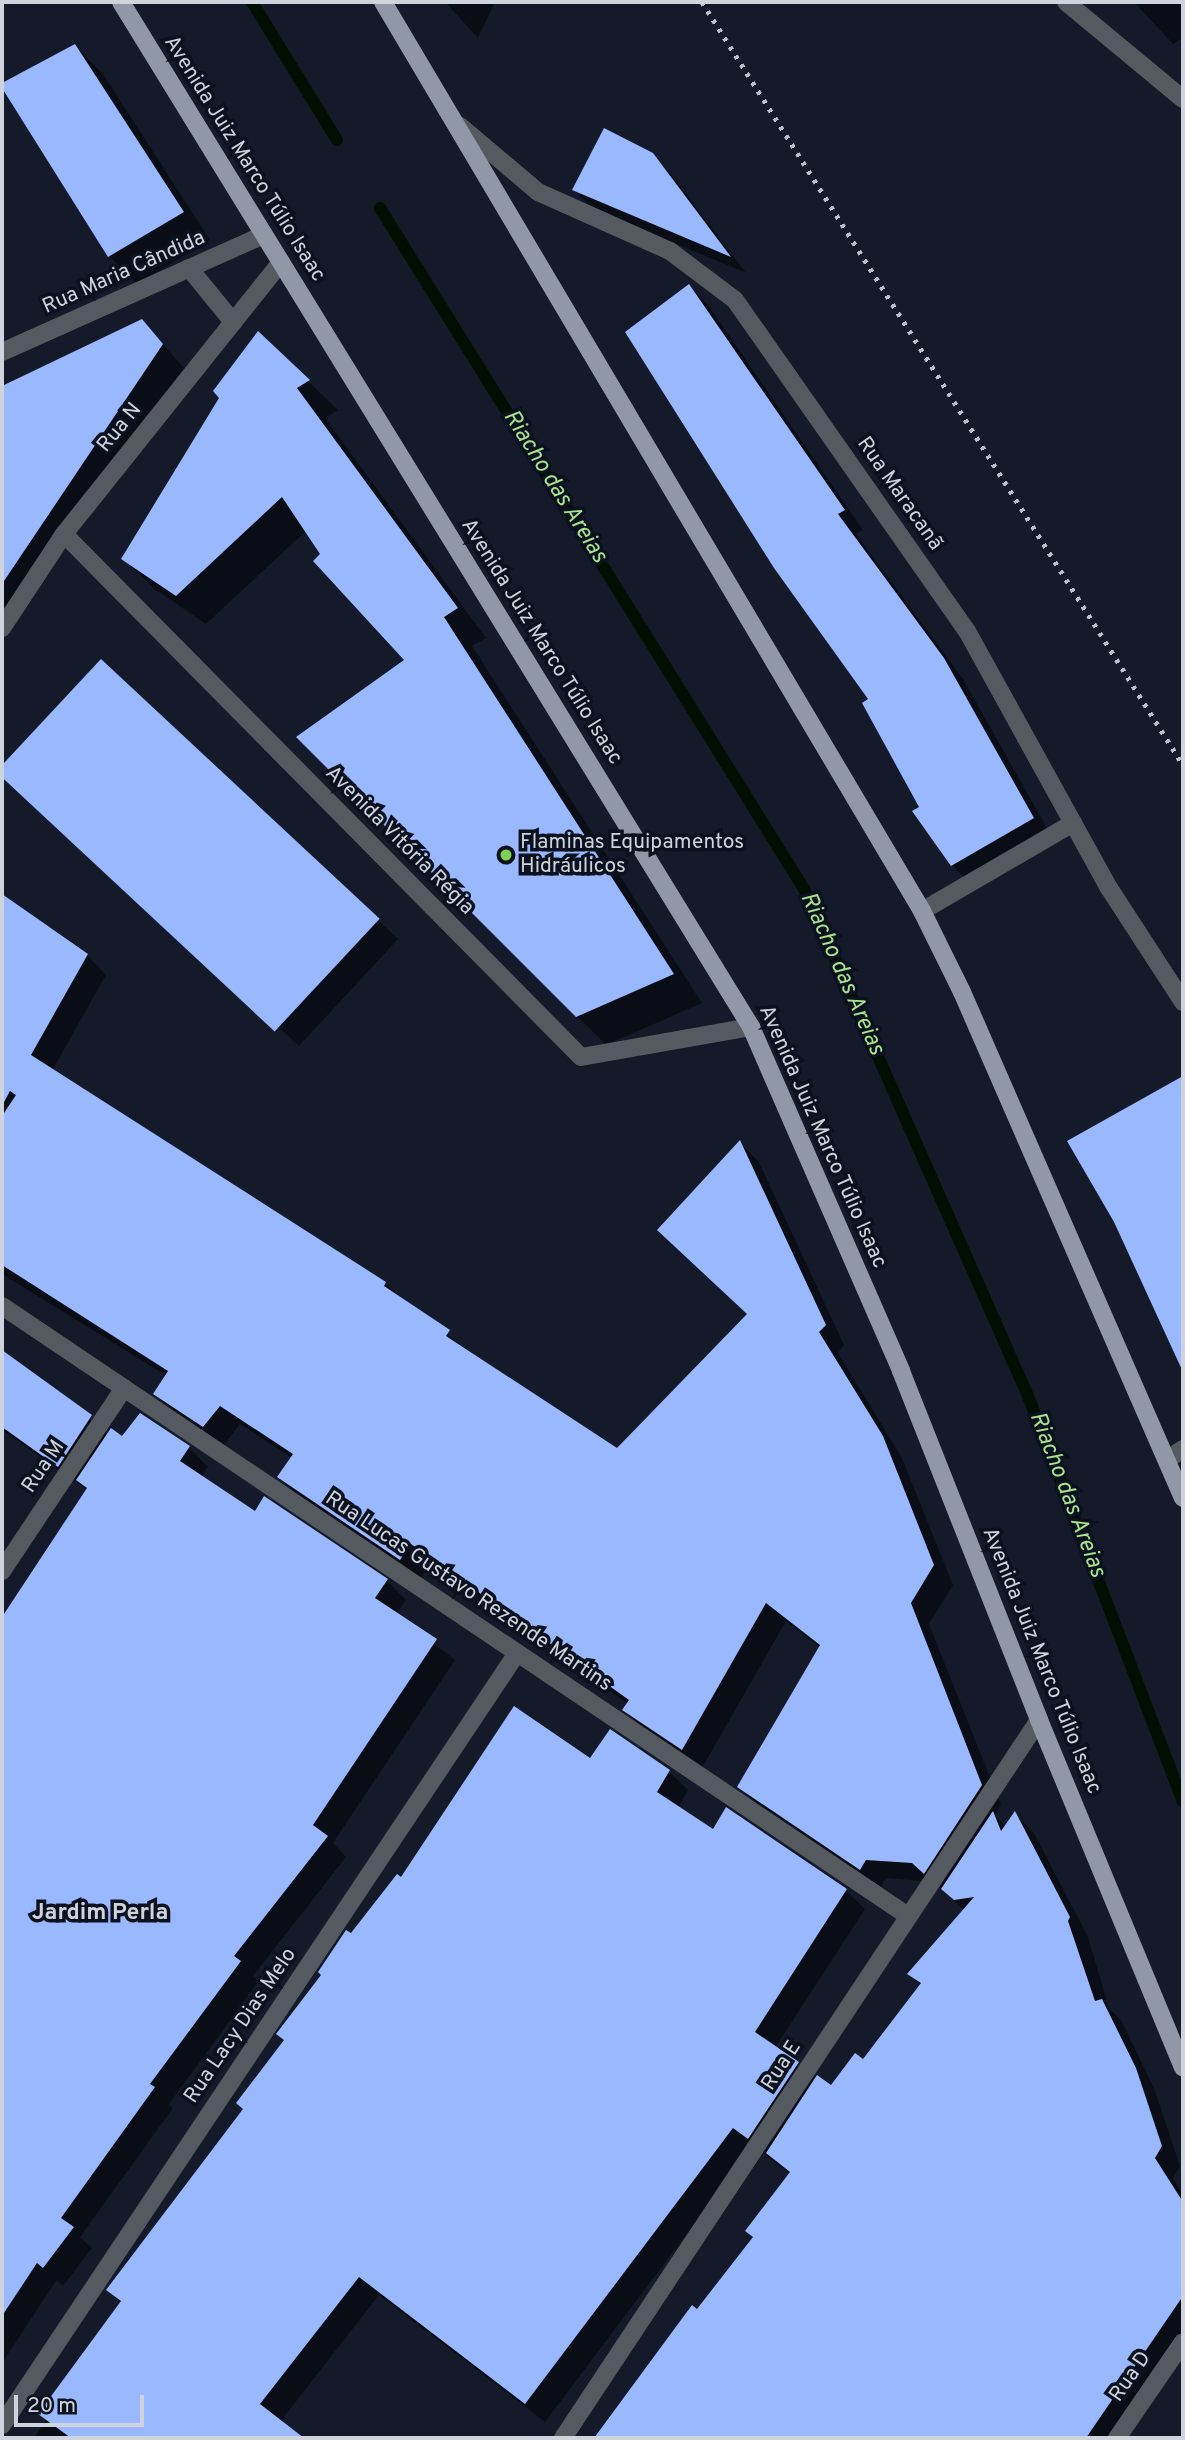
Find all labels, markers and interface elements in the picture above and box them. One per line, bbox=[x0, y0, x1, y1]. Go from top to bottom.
street label: Avenida Juiz Marco Túlio Isaac bbox=[158, 31, 330, 287]
street label: Rua Maria Cândida bbox=[39, 226, 209, 320]
street label: Rua N bbox=[92, 398, 148, 458]
water label: Riacho das Areias bbox=[496, 405, 612, 569]
street label: Rua Maracanã bbox=[851, 432, 947, 556]
street label: Avenida Juiz Marco Túlio Isaac bbox=[455, 514, 627, 770]
street label: Avenida Vitória Régia bbox=[319, 761, 479, 921]
place label: Flaminas Equipamentos Hidráulicos bbox=[520, 830, 744, 880]
marker: Flaminas Equipamentos Hidráulicos bbox=[498, 847, 514, 863]
water label: Riacho das Areias bbox=[793, 888, 889, 1060]
street label: Avenida Juiz Marco Túlio Isaac bbox=[752, 1001, 892, 1273]
water label: Riacho das Areias bbox=[1022, 1408, 1110, 1582]
street label: Rua M bbox=[17, 1436, 71, 1498]
street label: Rua Lucas Gustavo Rezende Martins bbox=[320, 1486, 616, 1698]
street label: Avenida Juiz Marco Túlio Isaac bbox=[976, 1524, 1106, 1798]
district label: Jardim Perla bbox=[32, 1900, 168, 1928]
street label: Rua Lacy Dias Melo bbox=[180, 1943, 302, 2109]
street label: Rua E bbox=[757, 2036, 807, 2096]
street label: Rua D bbox=[1105, 2347, 1157, 2407]
scale bar bbox=[18, 2380, 147, 2424]
text: 20 m bbox=[27, 2393, 76, 2420]

